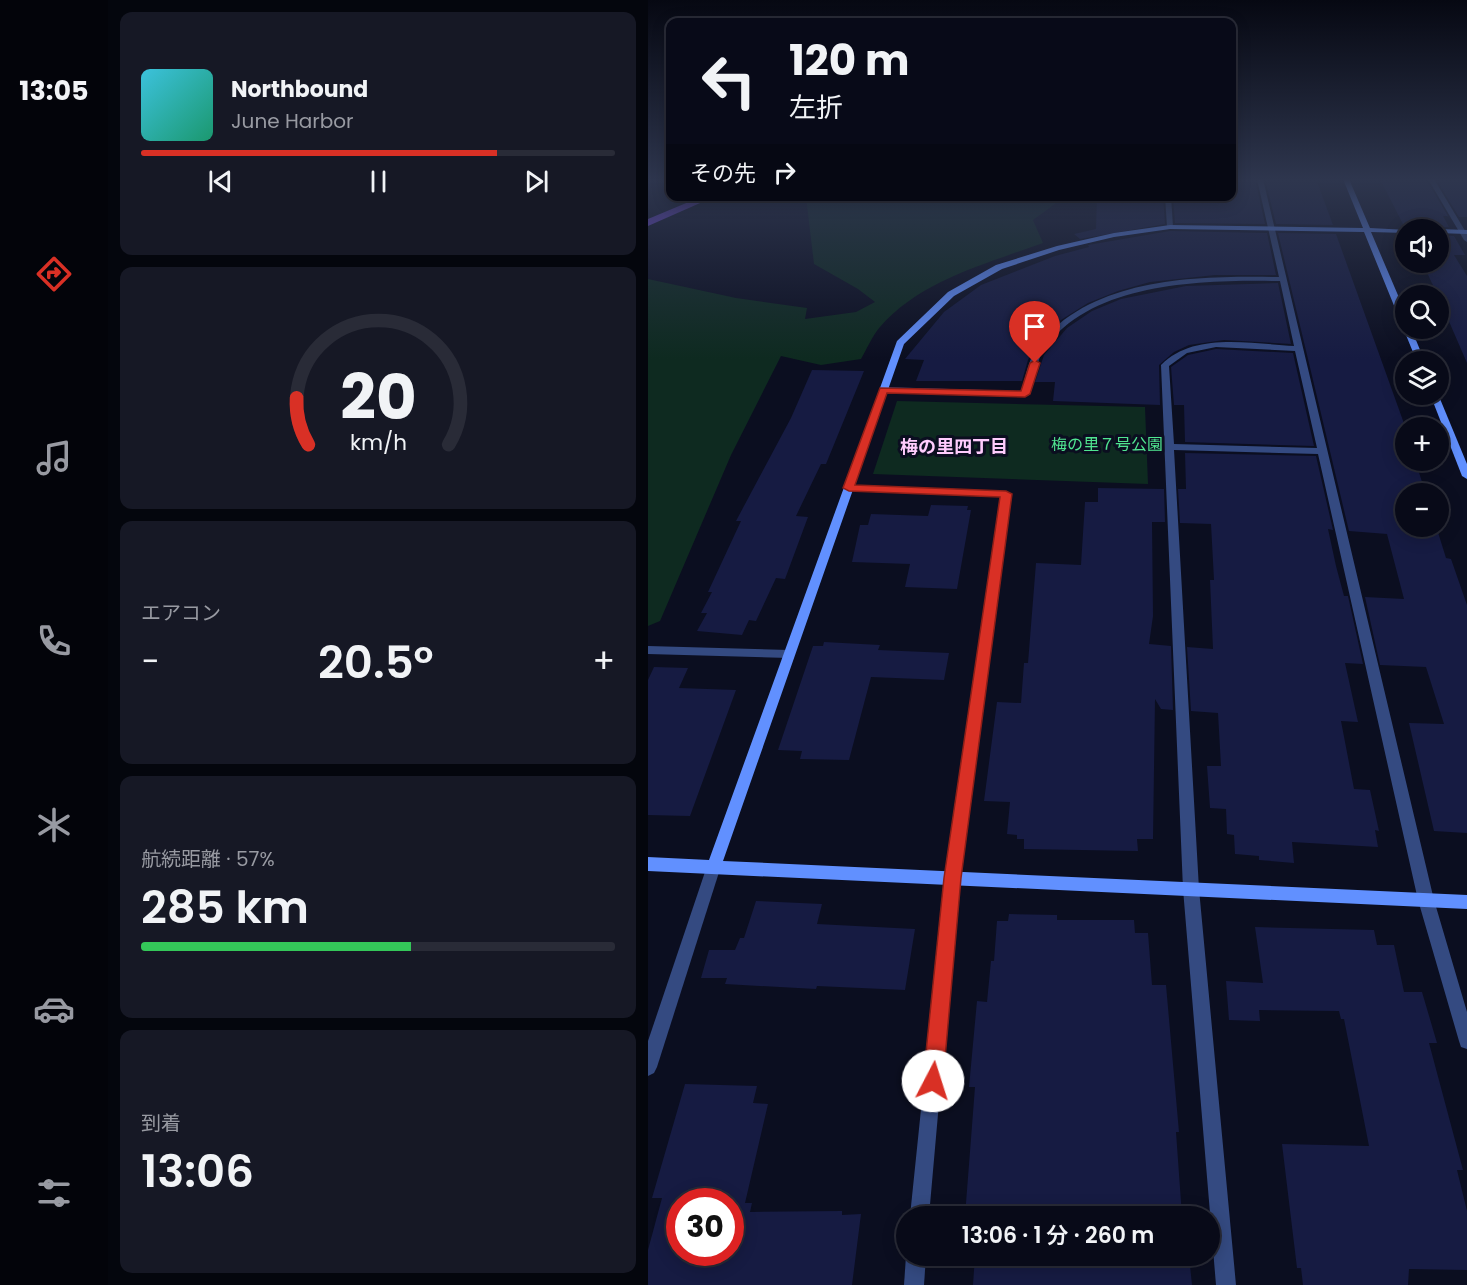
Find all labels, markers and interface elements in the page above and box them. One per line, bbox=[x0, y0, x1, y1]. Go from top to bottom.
text: 120 m bbox=[789, 31, 910, 90]
icon: left bbox=[690, 42, 768, 120]
text: 13:05 bbox=[19, 72, 89, 109]
text: Northbound bbox=[231, 74, 368, 105]
text: 左折 bbox=[789, 89, 843, 126]
text: June Harbor bbox=[231, 107, 354, 135]
icon: right bbox=[768, 156, 801, 189]
text: その先 bbox=[690, 158, 756, 189]
icon: previous bbox=[204, 165, 237, 198]
icon: pause bbox=[362, 165, 395, 198]
icon: next bbox=[520, 165, 553, 198]
map controls bbox=[1395, 219, 1449, 537]
button: sound bbox=[1395, 219, 1449, 273]
icon: directions bbox=[33, 253, 75, 295]
button: search bbox=[1395, 285, 1449, 339]
pin bbox=[1009, 301, 1060, 363]
icon: arrive bbox=[1018, 310, 1051, 343]
button: layers bbox=[1395, 351, 1449, 405]
text: 20 bbox=[340, 353, 416, 441]
button: + bbox=[1395, 417, 1449, 471]
text: km/h bbox=[349, 427, 407, 458]
park label: 梅の里７号公園 bbox=[1051, 433, 1163, 456]
district label: 梅の里四丁目 bbox=[900, 434, 1008, 459]
icon: music bbox=[33, 437, 75, 479]
button: − bbox=[1395, 483, 1449, 537]
text: エアコン bbox=[141, 599, 221, 627]
icon: phone bbox=[33, 620, 75, 662]
text: 20.5° bbox=[318, 631, 434, 694]
text: − bbox=[141, 638, 159, 685]
text: + bbox=[592, 638, 615, 685]
icon: climate bbox=[33, 804, 75, 846]
text: 航続距離 · 57% bbox=[141, 845, 275, 873]
text: 285 km bbox=[141, 876, 309, 939]
icon: car bbox=[33, 988, 75, 1030]
position arrow bbox=[901, 1049, 965, 1113]
text: 到着 bbox=[141, 1109, 181, 1137]
text: 13:06 bbox=[141, 1140, 254, 1203]
icon: filters bbox=[33, 1172, 75, 1214]
speed limit sign: 30 bbox=[666, 1188, 744, 1266]
text: 13:06 · 1 分 · 260 m bbox=[962, 1220, 1154, 1251]

